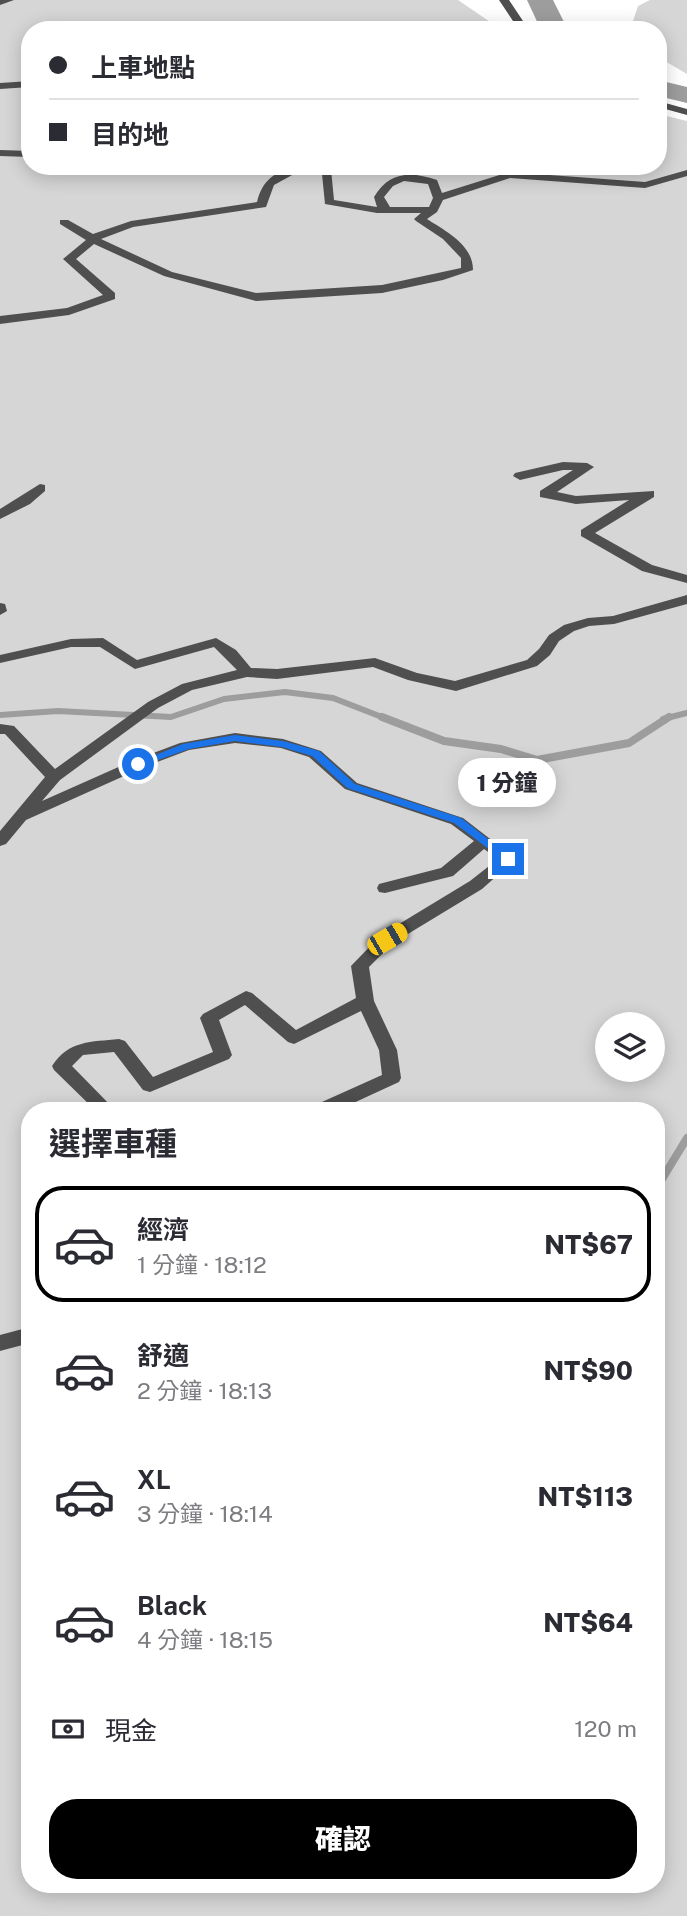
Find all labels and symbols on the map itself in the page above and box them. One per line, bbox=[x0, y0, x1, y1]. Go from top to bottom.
route start bbox=[122, 748, 154, 780]
callout: 1 分鐘 bbox=[459, 758, 557, 806]
route end bbox=[492, 843, 524, 875]
car bbox=[364, 919, 411, 959]

